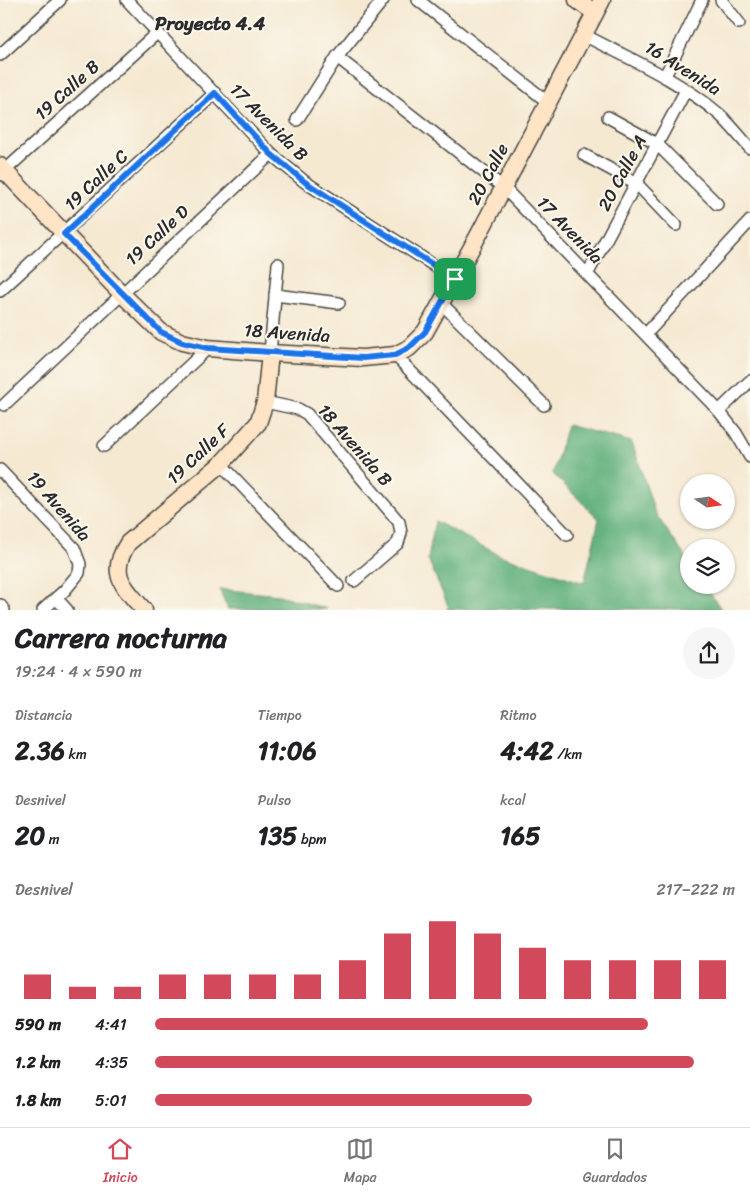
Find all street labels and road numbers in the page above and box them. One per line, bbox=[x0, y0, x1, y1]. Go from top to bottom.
street label: 16 Avenida bbox=[638, 32, 728, 104]
street label: 19 Calle B bbox=[27, 52, 107, 128]
street label: 17 Avenida B bbox=[222, 75, 316, 169]
street label: 20 Calle A bbox=[588, 129, 656, 217]
street label: 20 Calle bbox=[458, 137, 518, 211]
street label: 19 Calle C bbox=[56, 141, 136, 219]
street label: 17 Avenida bbox=[529, 188, 611, 272]
street label: 19 Calle D bbox=[117, 196, 197, 274]
street label: 18 Avenida bbox=[243, 314, 331, 352]
street label: 18 Avenida B bbox=[309, 396, 401, 494]
street label: 19 Calle F bbox=[159, 415, 238, 492]
street label: 19 Avenida bbox=[19, 463, 99, 549]

